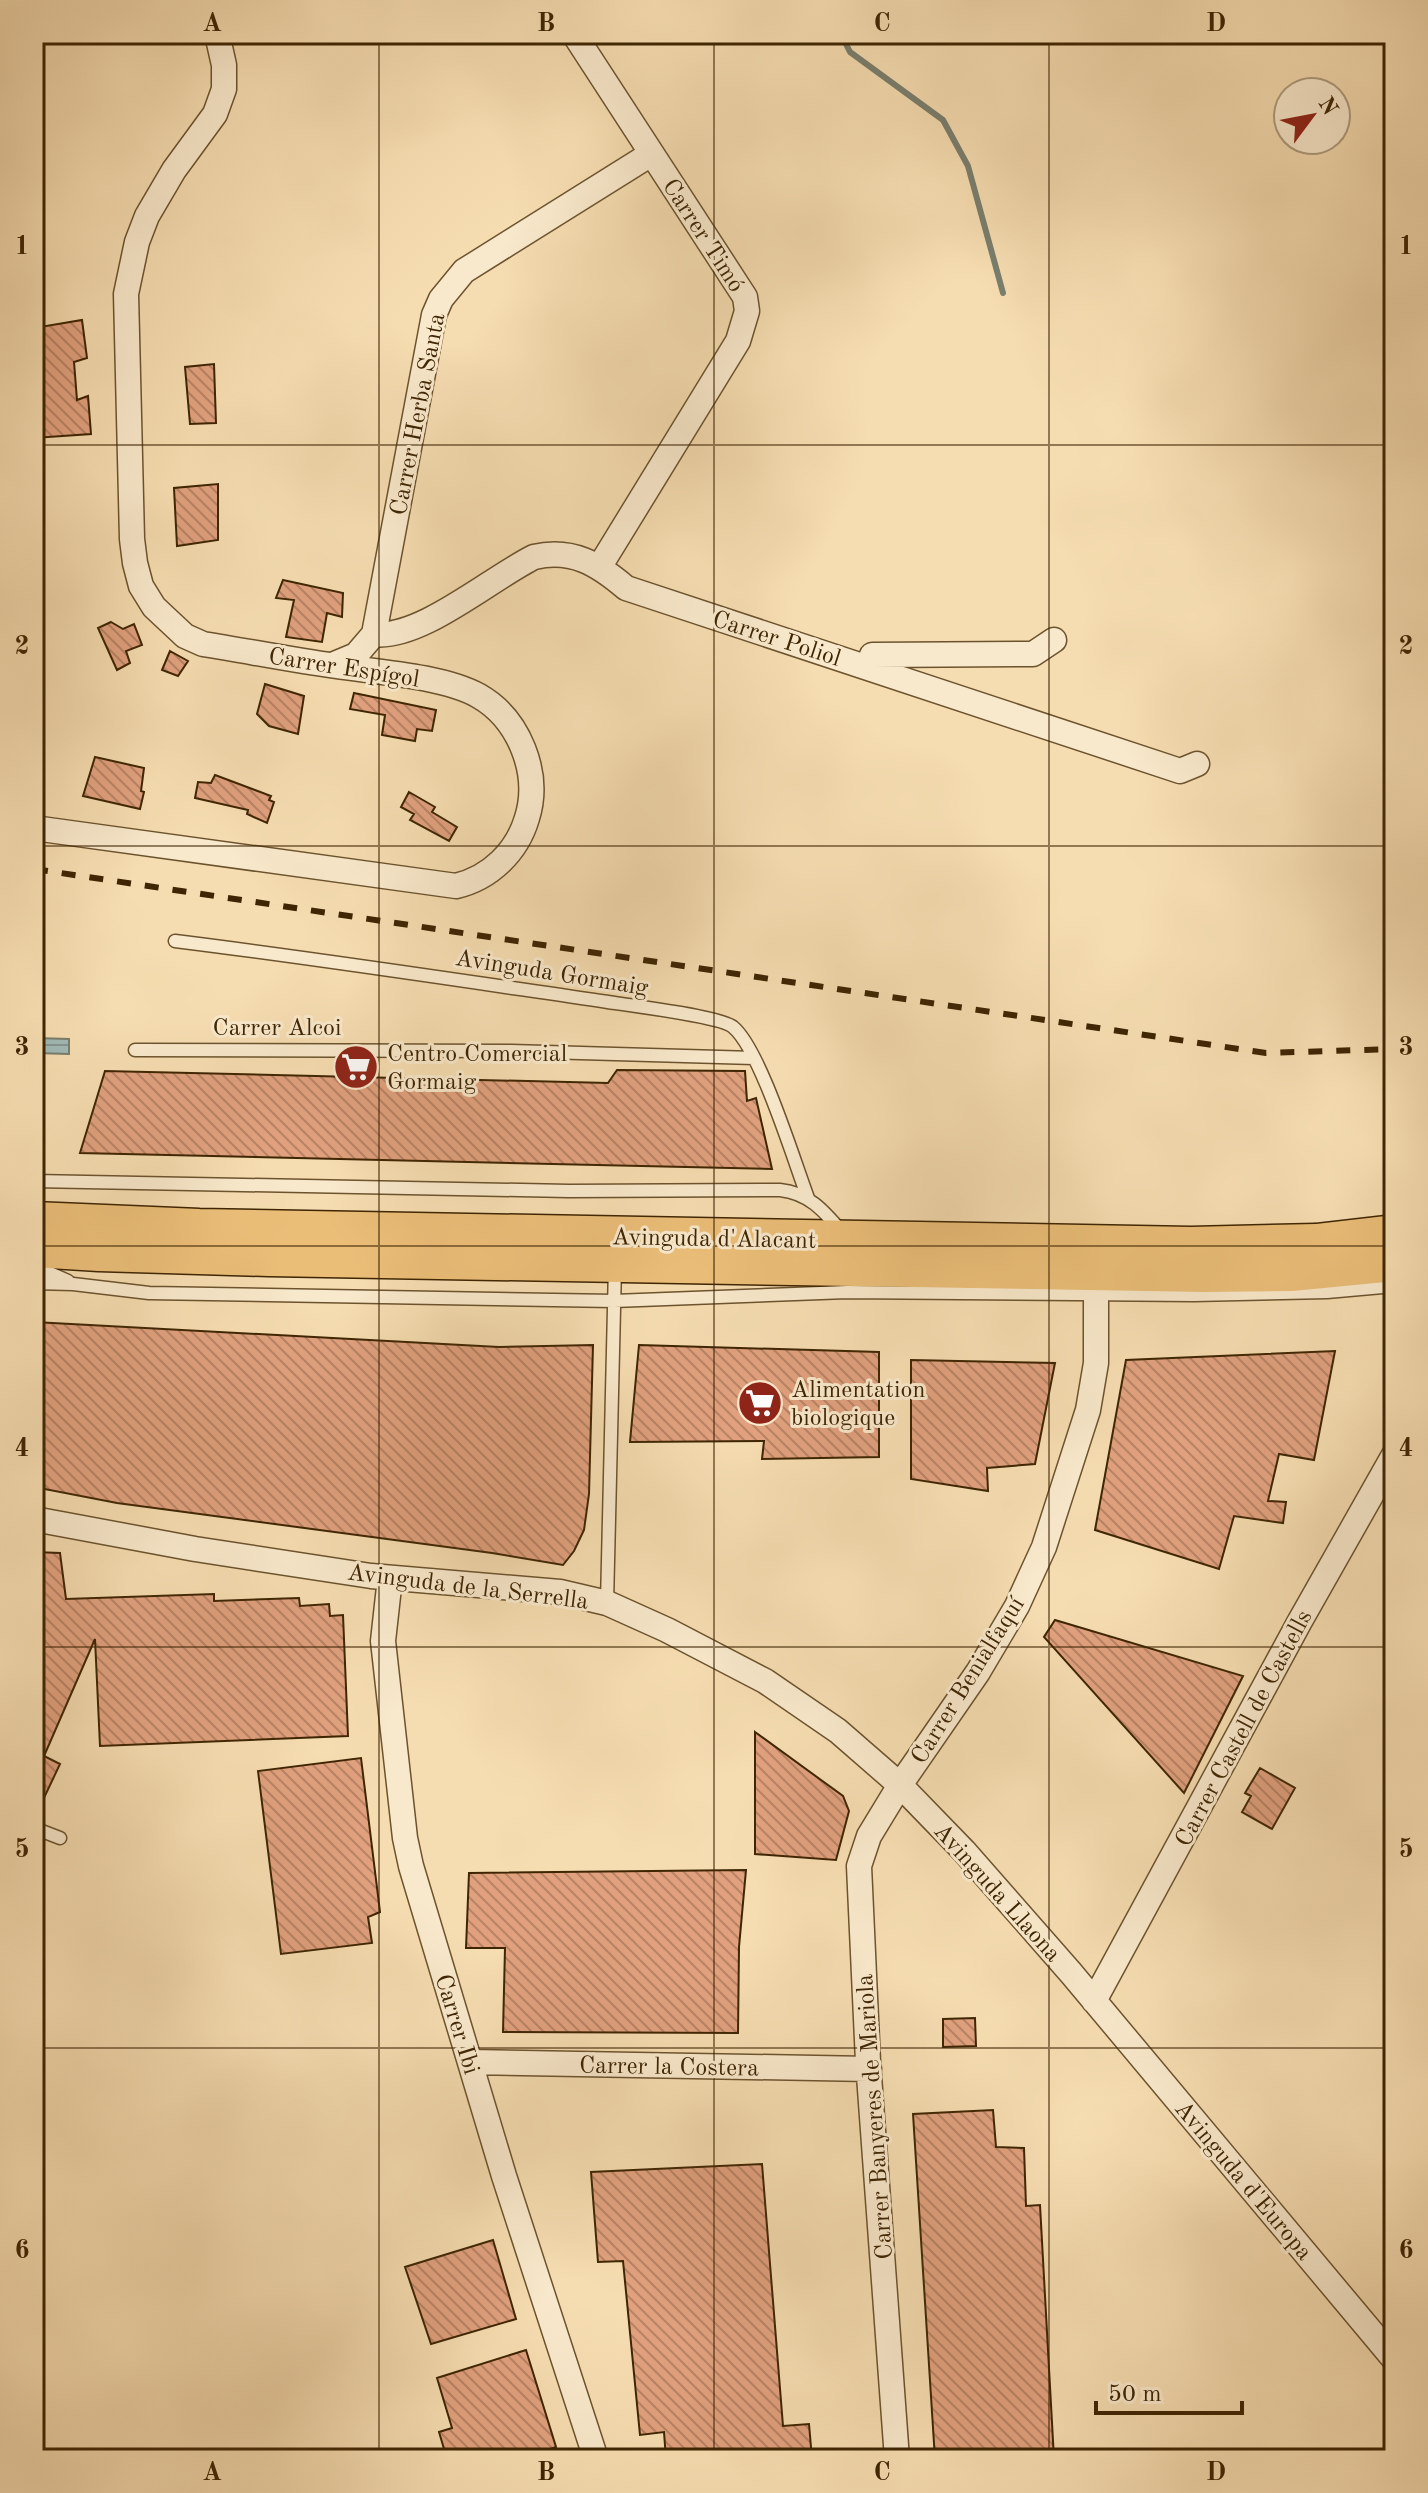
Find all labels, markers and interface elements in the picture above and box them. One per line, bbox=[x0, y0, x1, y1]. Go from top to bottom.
text: A bbox=[202, 11, 222, 37]
text: B bbox=[537, 11, 555, 37]
text: C bbox=[873, 11, 891, 37]
text: D bbox=[1206, 11, 1226, 37]
north arrow bbox=[1272, 76, 1352, 156]
text: N bbox=[1313, 94, 1341, 120]
street label: Carrer Timó bbox=[657, 175, 748, 297]
text: 1 bbox=[14, 234, 30, 260]
text: 1 bbox=[1398, 234, 1414, 260]
street label: Carrer Herba Santa bbox=[388, 311, 450, 518]
street label: Carrer Poliol bbox=[709, 608, 844, 672]
text: 2 bbox=[14, 634, 30, 660]
text: 2 bbox=[1398, 634, 1414, 660]
street label: Carrer Espígol bbox=[267, 645, 421, 693]
street label: Avinguda Gormaig bbox=[453, 947, 650, 1001]
street label: Carrer Alcoi bbox=[213, 1017, 341, 1041]
text: 3 bbox=[14, 1035, 30, 1061]
text: 3 bbox=[1398, 1035, 1414, 1061]
supermarket icon: Centro Comercial Gormaig bbox=[332, 1043, 380, 1091]
place label: Centro Comercial Gormaig bbox=[387, 1043, 567, 1095]
street label: Avinguda d'Alacant bbox=[612, 1226, 816, 1254]
supermarket icon: Alimentation biologique bbox=[736, 1379, 784, 1427]
place label: Alimentation biologique bbox=[791, 1379, 925, 1431]
text: 4 bbox=[14, 1436, 30, 1462]
text: 4 bbox=[1398, 1436, 1414, 1462]
street label: Avinguda de la Serrella bbox=[346, 1561, 590, 1615]
street label: Carrer Benialfaquí bbox=[908, 1593, 1030, 1769]
street label: Carrer Castell de Castells bbox=[1172, 1607, 1317, 1851]
street label: Avinguda Llaona bbox=[928, 1820, 1065, 1967]
text: 5 bbox=[14, 1837, 30, 1863]
text: 5 bbox=[1398, 1837, 1414, 1863]
street label: Carrer Ibi bbox=[429, 1972, 483, 2078]
street label: Carrer Banyeres de Mariola bbox=[854, 1973, 898, 2260]
street label: Carrer la Costera bbox=[579, 2054, 759, 2082]
street label: Avinguda d'Europa bbox=[1169, 2097, 1316, 2266]
text: 6 bbox=[14, 2238, 30, 2264]
text: 6 bbox=[1398, 2238, 1414, 2264]
scale bar bbox=[1096, 2365, 1242, 2415]
text: 50 m bbox=[1108, 2383, 1162, 2407]
text: A bbox=[202, 2460, 222, 2486]
text: B bbox=[537, 2460, 555, 2486]
text: C bbox=[873, 2460, 891, 2486]
text: D bbox=[1206, 2460, 1226, 2486]

